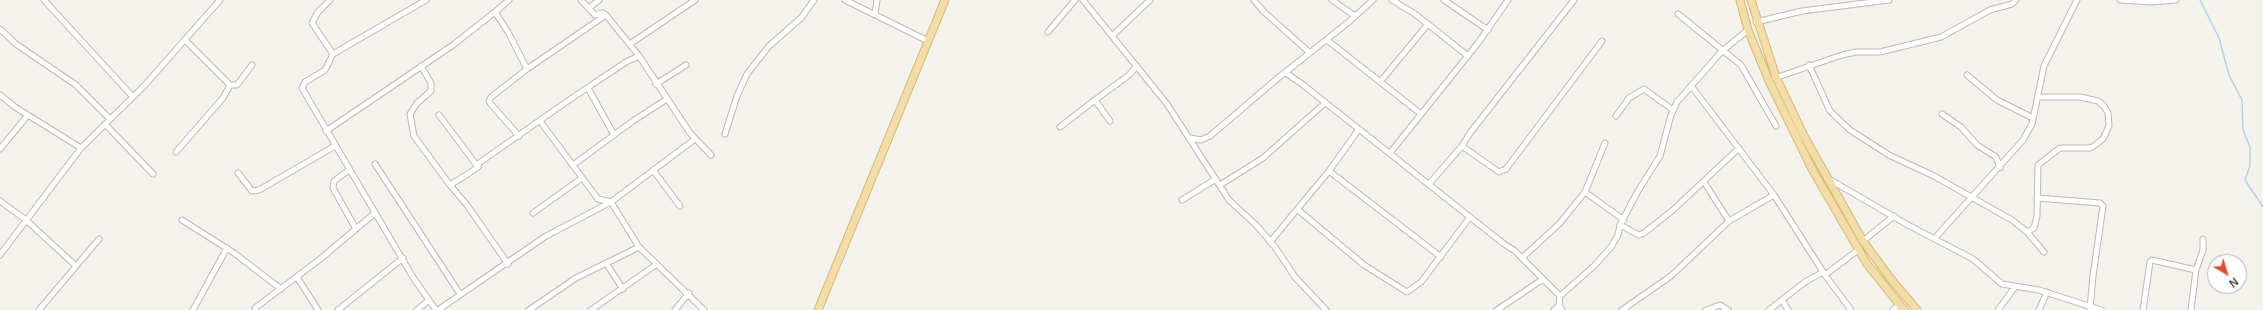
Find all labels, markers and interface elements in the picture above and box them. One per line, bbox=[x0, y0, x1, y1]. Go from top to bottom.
north arrow bbox=[2207, 254, 2247, 294]
text: N bbox=[2227, 275, 2241, 290]

